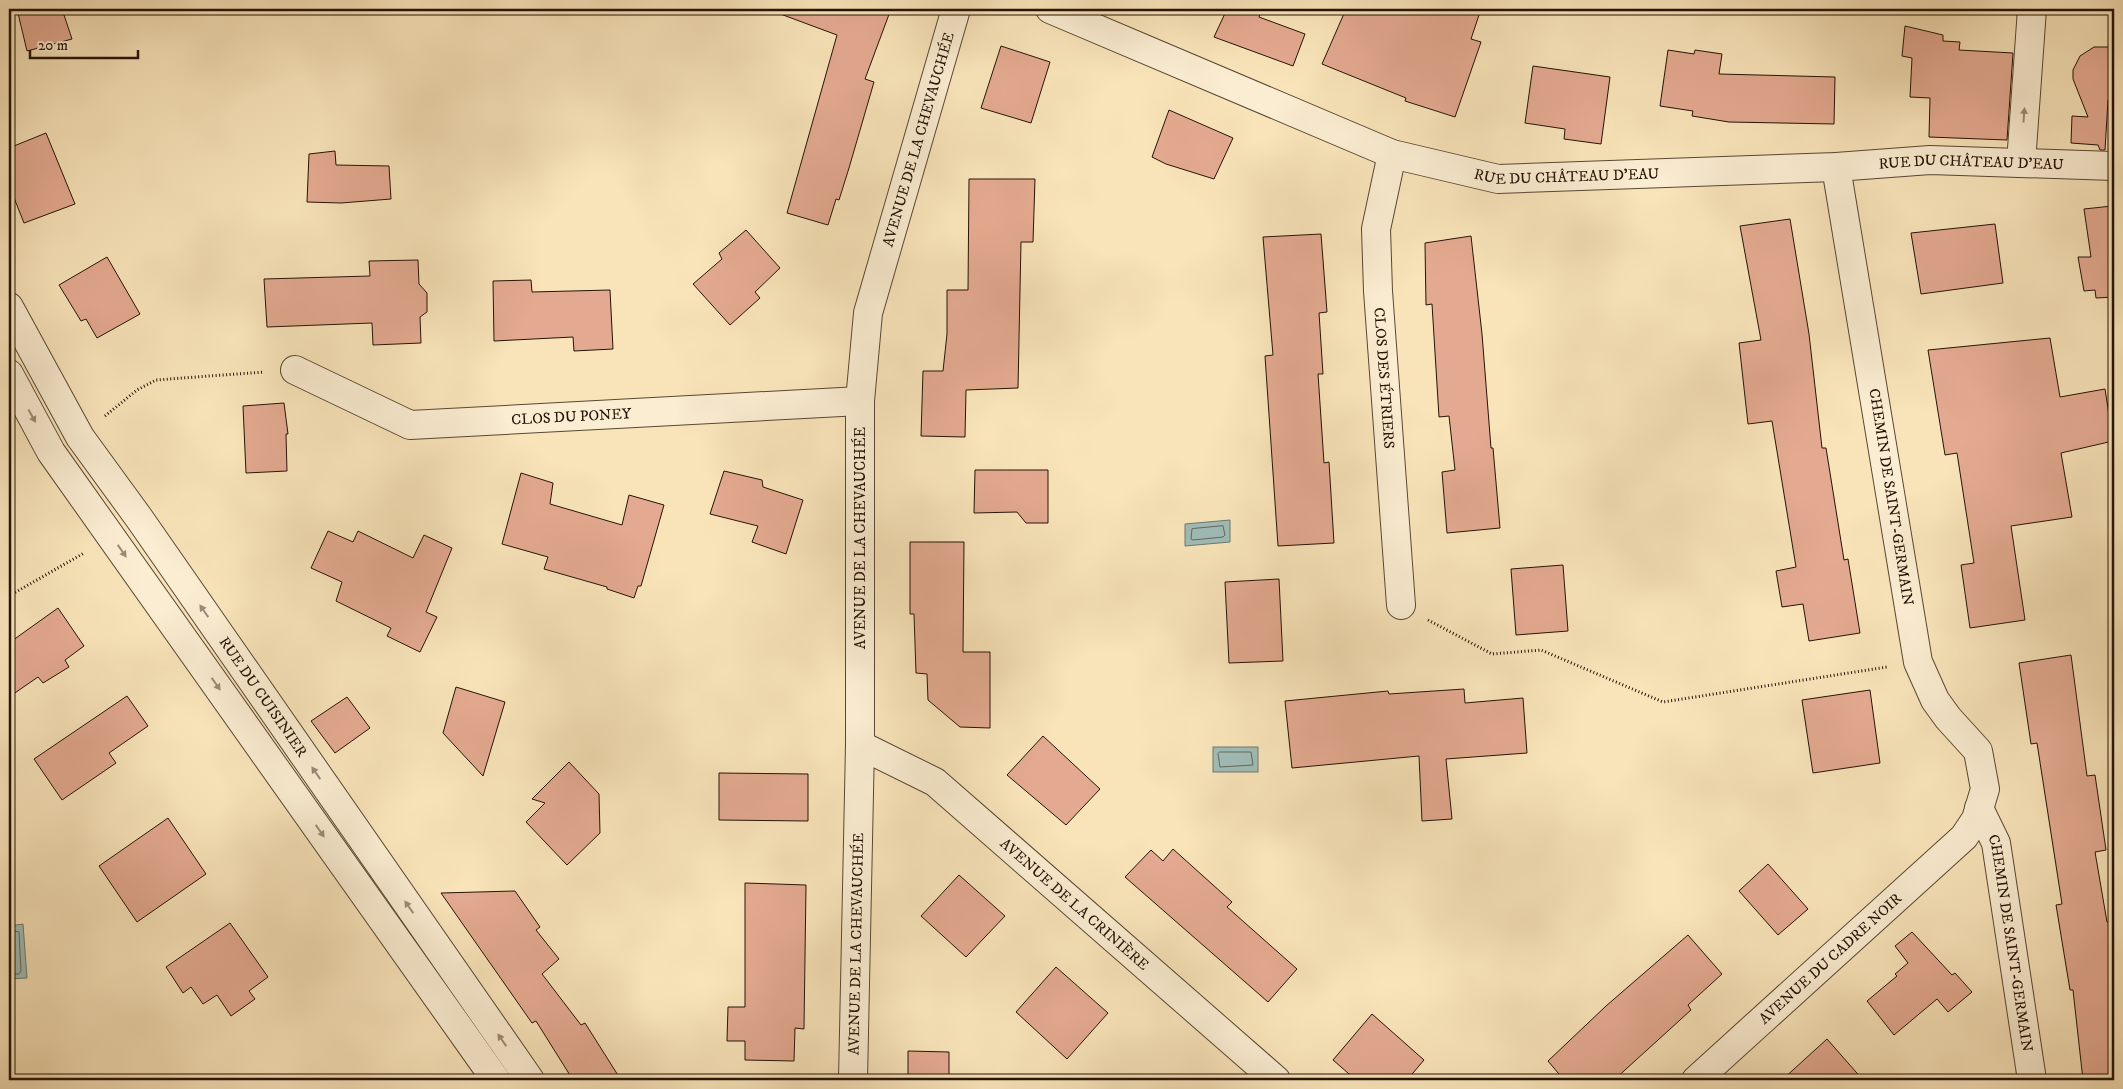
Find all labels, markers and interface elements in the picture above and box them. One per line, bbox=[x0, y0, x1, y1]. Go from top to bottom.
scale bar bbox=[30, 28, 138, 60]
street label: AVENUE DE LA CHEVAUCHÉE bbox=[878, 30, 958, 249]
text: 20 m bbox=[38, 36, 68, 55]
one-way arrow bbox=[2021, 106, 2029, 122]
street label: RUE DU CHÂTEAU D'EAU bbox=[1878, 150, 2065, 174]
street label: RUE DU CHÂTEAU D'EAU bbox=[1472, 164, 1660, 189]
street label: CLOS DES ÉTRIERS bbox=[1370, 307, 1399, 450]
street label: CHEMIN DE SAINT-GERMAIN bbox=[1864, 387, 1918, 607]
street label: CLOS DU PONEY bbox=[511, 404, 632, 429]
one-way arrow bbox=[28, 409, 36, 424]
street label: AVENUE DE LA CHEVAUCHÉE bbox=[851, 426, 870, 649]
one-way arrow bbox=[117, 544, 127, 558]
one-way arrow bbox=[199, 604, 209, 618]
street label: RUE DU CUISINIER bbox=[215, 633, 312, 760]
one-way arrow bbox=[211, 677, 221, 691]
one-way arrow bbox=[311, 767, 321, 780]
one-way arrow bbox=[315, 824, 325, 838]
street label: CHEMIN DE SAINT-GERMAIN bbox=[1984, 831, 2037, 1053]
street label: AVENUE DE LA CHEVAUCHÉE bbox=[844, 832, 868, 1055]
street label: AVENUE DE LA CRINIÈRE bbox=[996, 834, 1153, 974]
street label: AVENUE DU CADRE NOIR bbox=[1755, 889, 1905, 1028]
one-way arrow bbox=[404, 900, 414, 914]
one-way arrow bbox=[497, 1033, 507, 1047]

